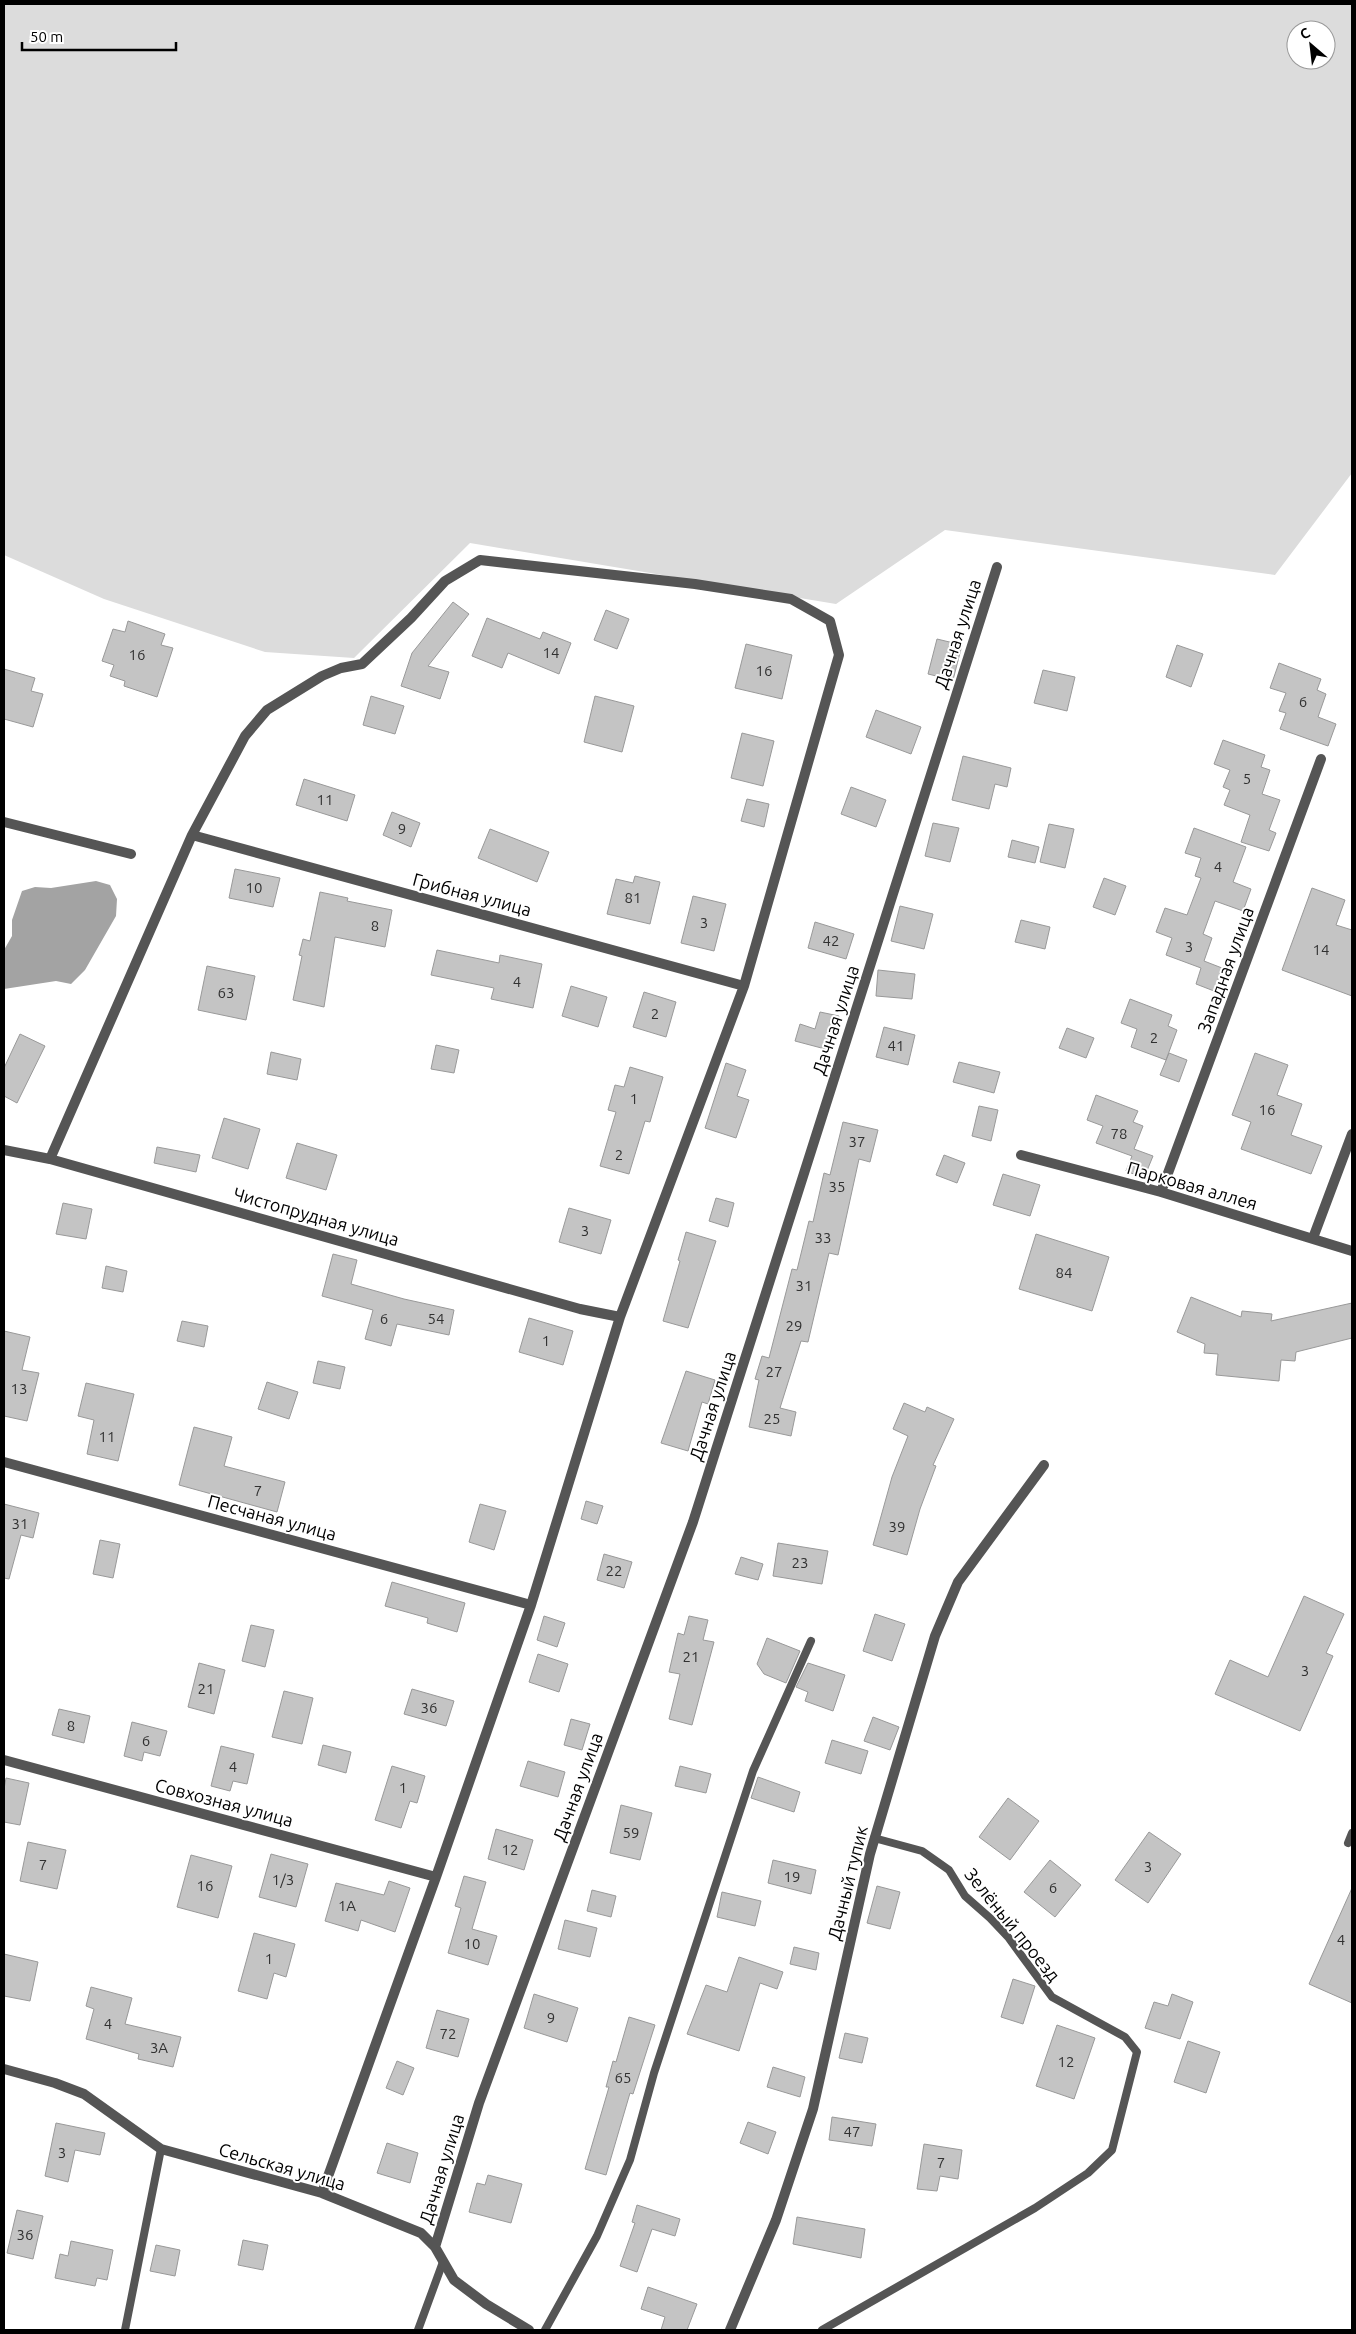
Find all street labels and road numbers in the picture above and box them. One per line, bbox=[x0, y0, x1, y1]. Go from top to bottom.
street label: Дачная улица bbox=[930, 576, 984, 691]
street label: Грибная улица bbox=[411, 869, 534, 919]
street label: Западная улица bbox=[1193, 904, 1257, 1035]
street label: Дачная улица bbox=[808, 962, 862, 1077]
street label: Парковая аллея bbox=[1125, 1157, 1260, 1213]
street label: Чистопрудная улица bbox=[231, 1183, 401, 1249]
street label: Дачная улица bbox=[685, 1348, 739, 1463]
street label: Песчаная улица bbox=[206, 1490, 339, 1544]
street label: Дачная улица bbox=[548, 1730, 606, 1844]
street label: Совхозная улица bbox=[153, 1774, 296, 1830]
street label: Дачный тупик bbox=[823, 1823, 871, 1942]
street label: Зелёный проезд bbox=[961, 1864, 1065, 1985]
street label: Дачная улица bbox=[415, 2111, 467, 2226]
street label: Сельская улица bbox=[217, 2138, 348, 2194]

